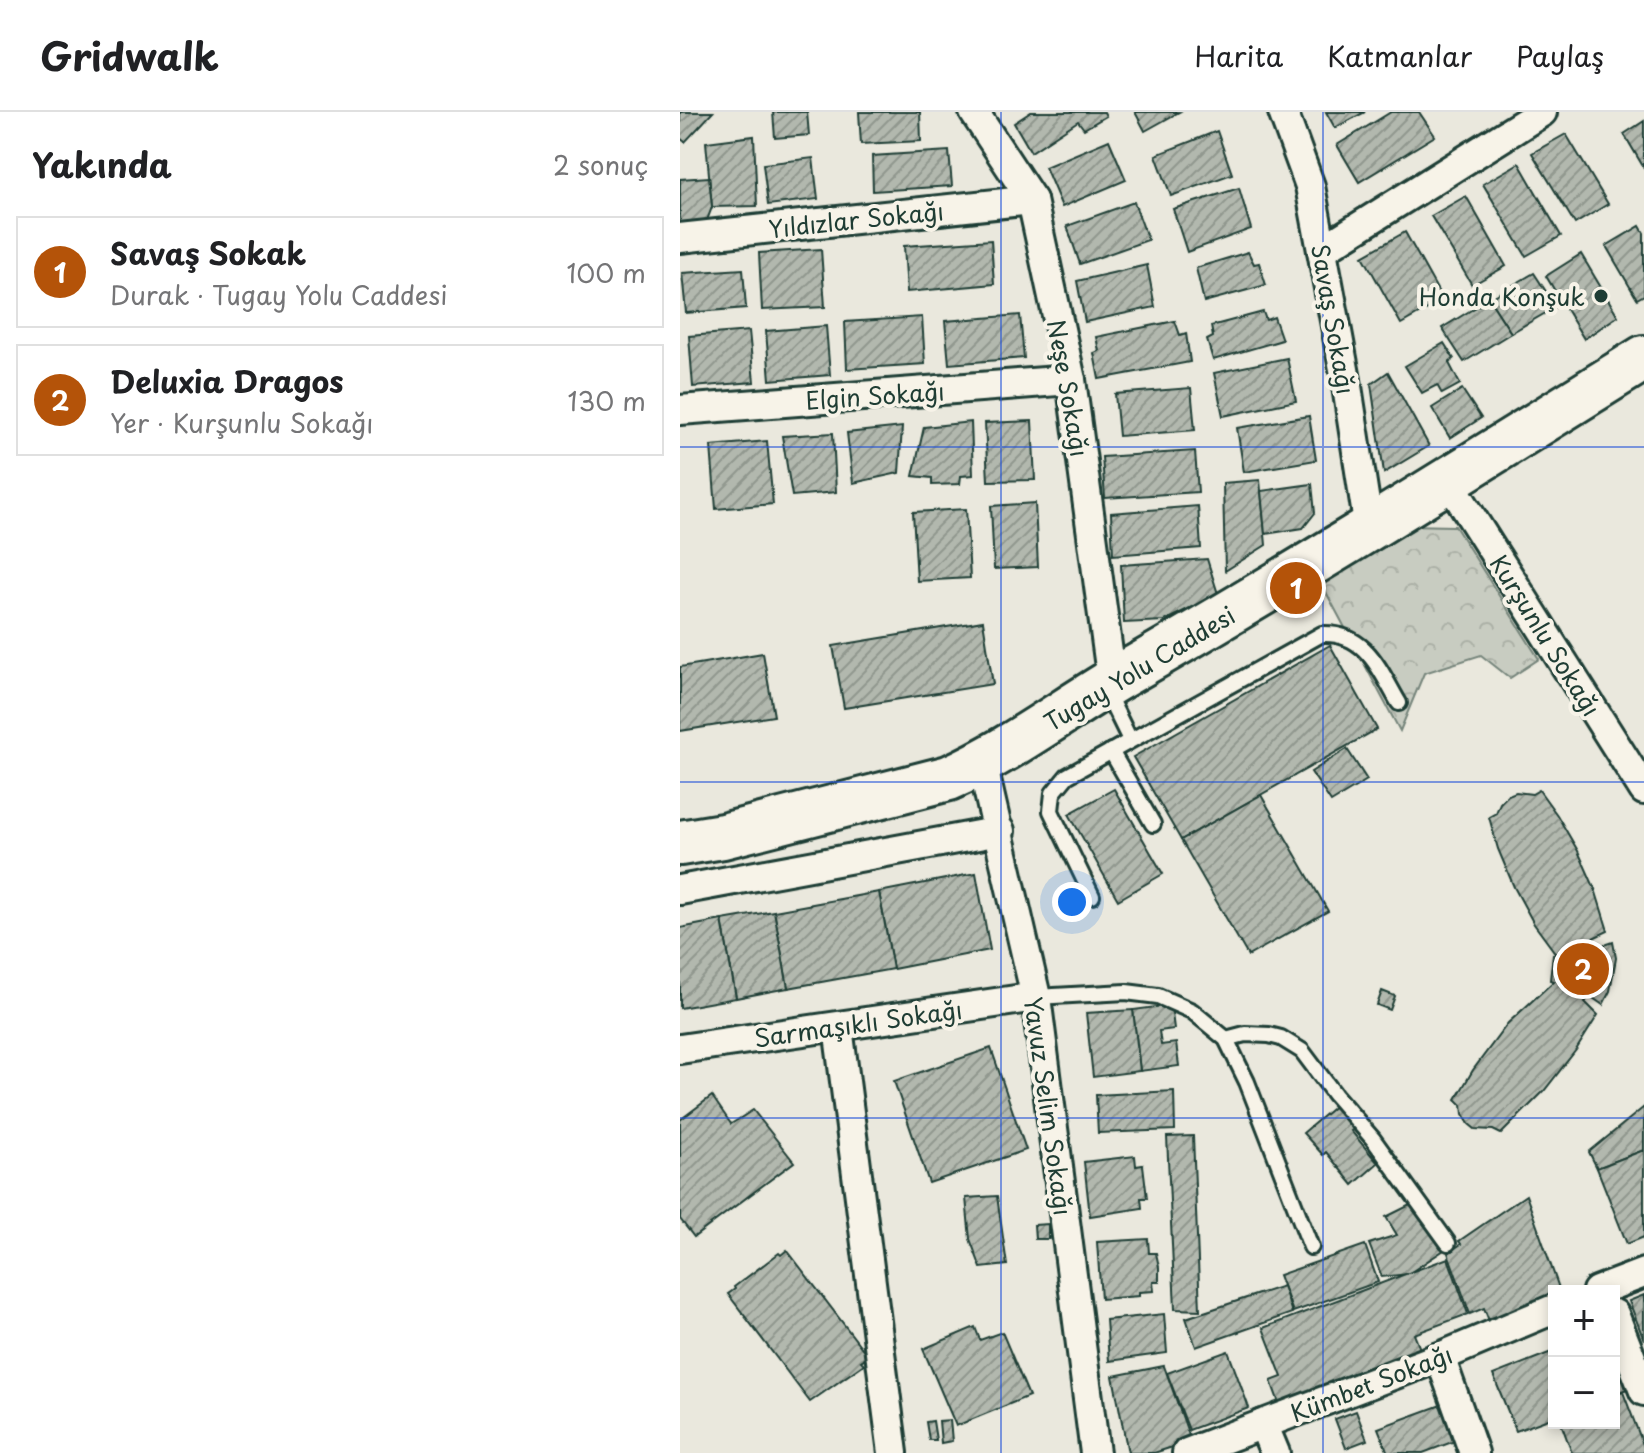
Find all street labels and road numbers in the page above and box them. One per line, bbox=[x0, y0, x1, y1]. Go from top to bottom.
street label: Yıldızlar Sokağı bbox=[766, 192, 946, 246]
street label: Savaş Sokağı bbox=[1303, 241, 1365, 397]
street label: Neşe Sokağı bbox=[1039, 317, 1099, 459]
street label: Elgin Sokağı bbox=[804, 372, 946, 418]
street label: Kurşunlu Sokağı bbox=[1482, 547, 1610, 723]
street label: Tugay Yolu Caddesi bbox=[1037, 597, 1241, 739]
street label: Sarmaşıklı Sokağı bbox=[752, 991, 964, 1055]
street label: Yavuz Selim Sokağı bbox=[1016, 994, 1082, 1218]
street label: Kümbet Sokağı bbox=[1285, 1336, 1457, 1430]

